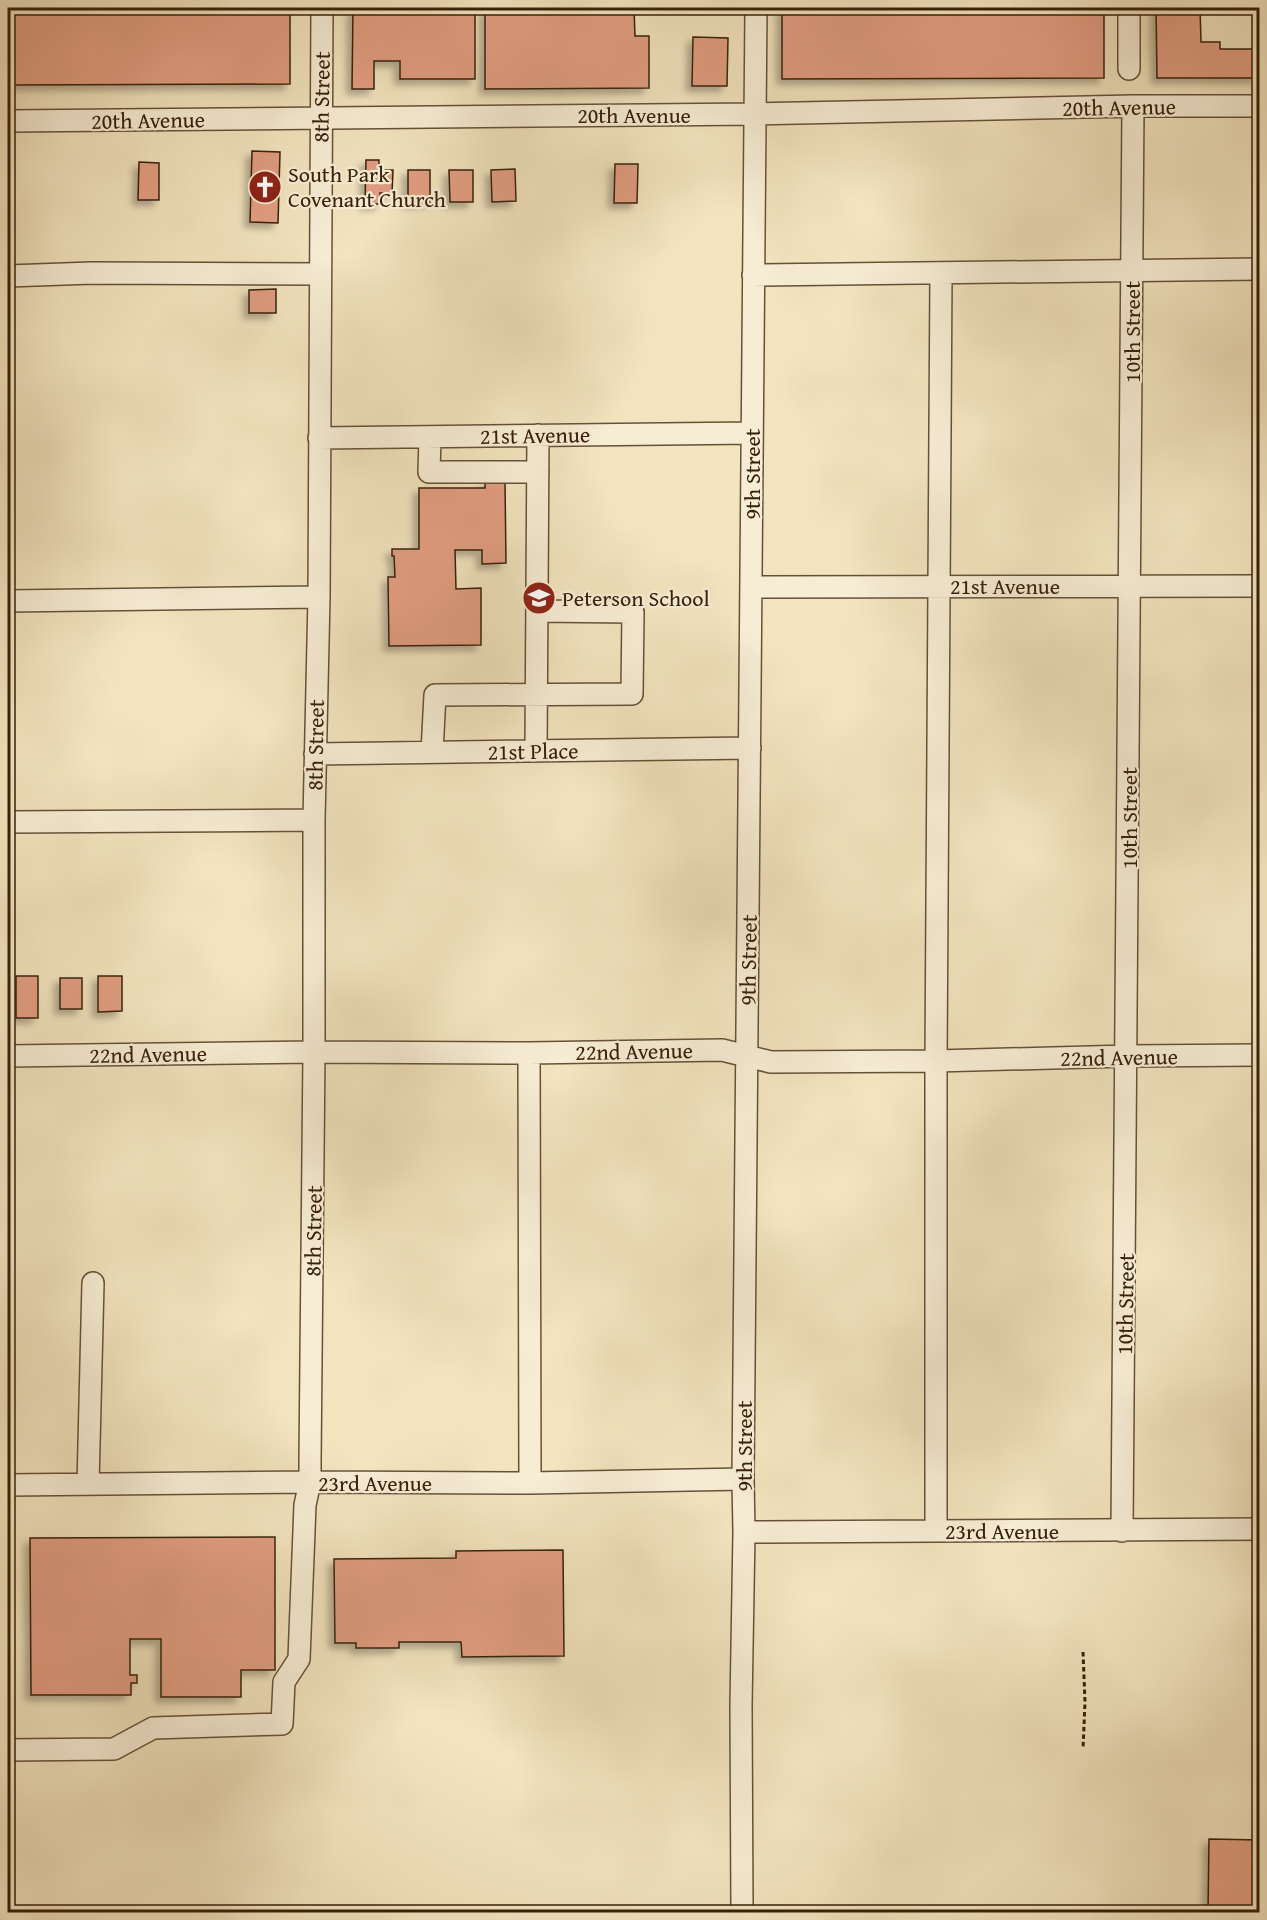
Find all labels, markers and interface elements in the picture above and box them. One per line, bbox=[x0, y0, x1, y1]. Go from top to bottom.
street label: 8th Street bbox=[304, 51, 338, 143]
street label: 20th Avenue bbox=[1062, 90, 1176, 124]
street label: 20th Avenue bbox=[577, 99, 691, 131]
street label: 20th Avenue bbox=[91, 103, 205, 137]
place label: South Park Covenant Church bbox=[288, 158, 447, 215]
church icon: South Park Covenant Church bbox=[247, 169, 283, 205]
street label: 10th Street bbox=[1116, 281, 1148, 383]
street label: 21st Avenue bbox=[480, 418, 590, 452]
street label: 9th Street bbox=[736, 428, 768, 520]
street label: 21st Avenue bbox=[950, 570, 1060, 602]
school or university icon: Peterson School bbox=[521, 580, 557, 616]
place label: Peterson School bbox=[562, 582, 710, 614]
street label: 8th Street bbox=[298, 699, 332, 791]
street label: 21st Place bbox=[487, 734, 579, 768]
street label: 10th Street bbox=[1113, 767, 1145, 869]
street label: 9th Street bbox=[731, 914, 765, 1006]
street label: 22nd Avenue bbox=[575, 1034, 693, 1068]
street label: 22nd Avenue bbox=[89, 1037, 207, 1071]
street label: 22nd Avenue bbox=[1060, 1040, 1178, 1074]
street label: 8th Street bbox=[296, 1185, 330, 1277]
street label: 10th Street bbox=[1108, 1253, 1142, 1355]
street label: 9th Street bbox=[728, 1400, 760, 1492]
street label: 23rd Avenue bbox=[318, 1467, 432, 1499]
street label: 23rd Avenue bbox=[945, 1515, 1059, 1547]

